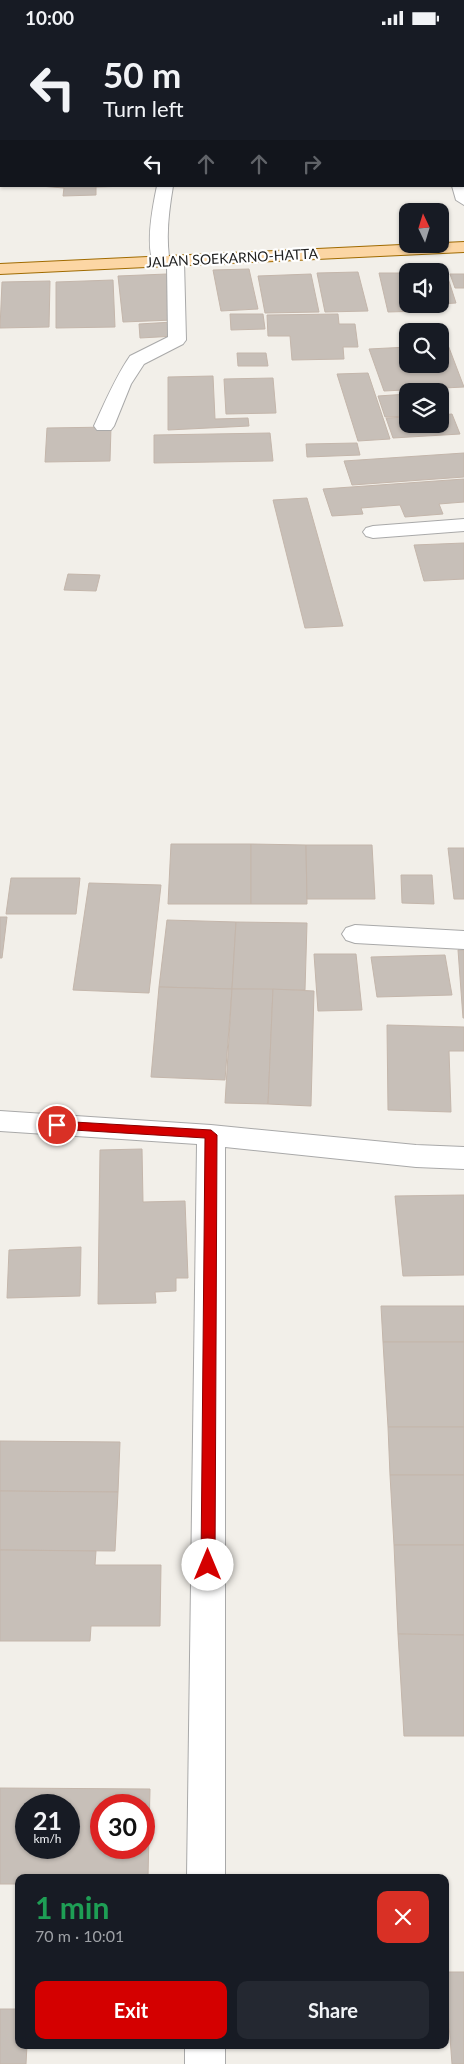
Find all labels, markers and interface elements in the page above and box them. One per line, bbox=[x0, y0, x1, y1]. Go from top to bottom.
text: 10:00 bbox=[25, 6, 74, 29]
text: 50 m bbox=[103, 53, 181, 95]
icon: left bbox=[20, 55, 85, 120]
text: Turn left bbox=[103, 95, 184, 122]
icon: left bbox=[139, 150, 167, 178]
icon: ahead bbox=[192, 150, 220, 178]
icon: ahead bbox=[245, 150, 273, 178]
icon: right bbox=[298, 150, 326, 178]
north arrow bbox=[399, 203, 449, 253]
map controls bbox=[399, 203, 449, 433]
street label: JALAN SOEKARNO-HATTA bbox=[146, 244, 319, 270]
button: sound bbox=[399, 263, 449, 313]
button: search bbox=[399, 323, 449, 373]
button: layers bbox=[399, 383, 449, 433]
pin bbox=[36, 1104, 78, 1146]
icon: arrive bbox=[43, 1111, 71, 1139]
position arrow bbox=[181, 1538, 233, 1590]
speed limit sign: 30 bbox=[90, 1794, 155, 1859]
text: 21 bbox=[33, 1805, 62, 1835]
text: km/h bbox=[33, 1831, 62, 1846]
text: 1 min bbox=[35, 1889, 109, 1925]
button: close bbox=[377, 1891, 429, 1943]
text: 70 m · 10:01 bbox=[35, 1926, 124, 1945]
button: Exit bbox=[35, 1981, 227, 2039]
button: Share bbox=[237, 1981, 429, 2039]

